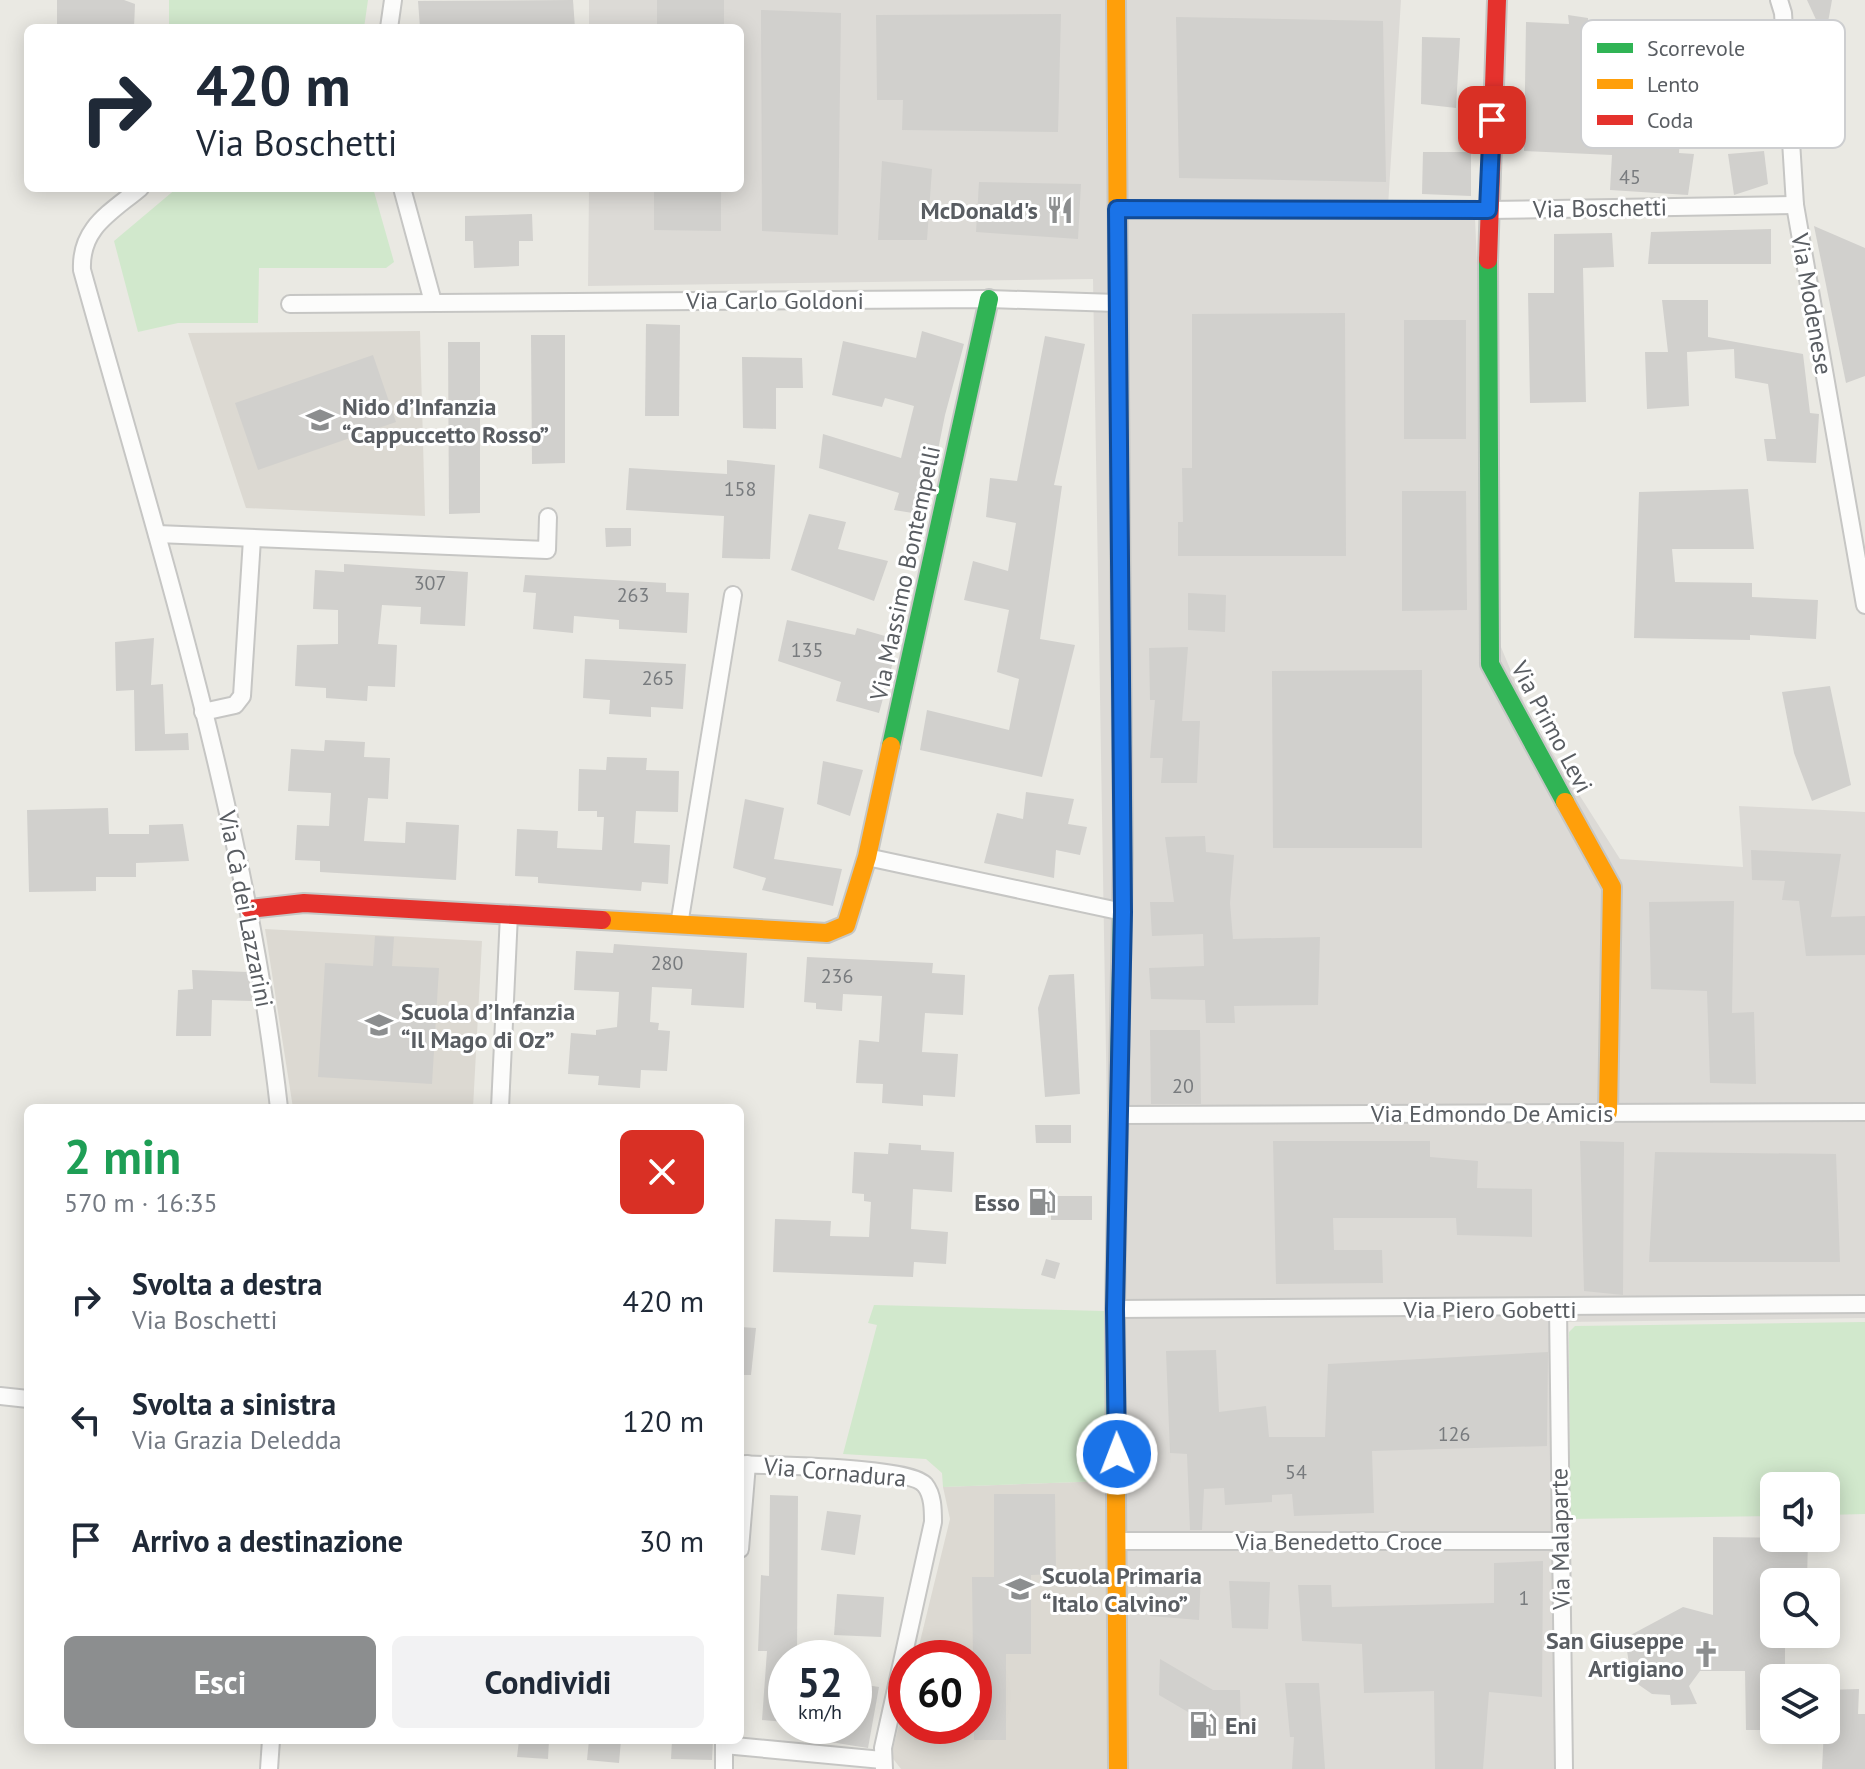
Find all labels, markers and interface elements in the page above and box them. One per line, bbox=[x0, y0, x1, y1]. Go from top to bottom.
legend bbox=[1581, 20, 1845, 148]
text: Scorrevole bbox=[1647, 34, 1745, 62]
text: 420 m bbox=[196, 49, 351, 121]
icon: right bbox=[64, 56, 168, 160]
text: Lento bbox=[1647, 70, 1699, 98]
pin bbox=[1458, 86, 1526, 154]
icon: arrive bbox=[1470, 98, 1514, 142]
text: Coda bbox=[1647, 106, 1693, 134]
text: Via Boschetti bbox=[196, 119, 397, 166]
house number: 45 bbox=[1619, 164, 1641, 190]
street label: Via Boschetti bbox=[1532, 191, 1667, 225]
place label: McDonald's bbox=[921, 195, 1038, 226]
restaurant icon: McDonald's bbox=[1045, 195, 1075, 225]
street label: Via Modenese bbox=[1784, 230, 1840, 377]
street label: Via Carlo Goldoni bbox=[685, 285, 864, 316]
place label: Nido d’Infanzia “Cappuccetto Rosso” bbox=[342, 391, 549, 450]
school or university icon: Nido d’Infanzia “Cappuccetto Rosso” bbox=[305, 405, 335, 435]
street label: Via Massimo Bontempelli bbox=[863, 443, 947, 704]
house number: 158 bbox=[724, 476, 756, 502]
house number: 307 bbox=[414, 570, 446, 596]
house number: 263 bbox=[617, 582, 649, 608]
house number: 135 bbox=[791, 637, 823, 663]
street label: Via Primo Levi bbox=[1504, 655, 1600, 798]
house number: 265 bbox=[642, 665, 674, 691]
street label: Via Cà dei Lazzarini bbox=[212, 807, 280, 1010]
house number: 280 bbox=[651, 950, 683, 976]
house number: 236 bbox=[821, 963, 853, 989]
place label: Scuola d’Infanzia “Il Mago di Oz” bbox=[401, 996, 575, 1055]
school or university icon: Scuola d’Infanzia “Il Mago di Oz” bbox=[364, 1010, 394, 1040]
house number: 20 bbox=[1172, 1073, 1194, 1099]
street label: Via Edmondo De Amicis bbox=[1370, 1098, 1613, 1129]
text: 2 min bbox=[64, 1125, 181, 1187]
button: close bbox=[620, 1130, 704, 1214]
text: 570 m · 16:35 bbox=[64, 1186, 218, 1219]
place label: Esso bbox=[974, 1187, 1020, 1218]
fuel station icon: Esso bbox=[1027, 1187, 1057, 1217]
text: Svolta a destra bbox=[132, 1264, 322, 1303]
icon: right bbox=[64, 1278, 108, 1322]
text: 420 m bbox=[623, 1281, 704, 1320]
street label: Via Piero Gobetti bbox=[1402, 1294, 1577, 1325]
text: Via Boschetti bbox=[132, 1303, 277, 1336]
text: Svolta a sinistra bbox=[132, 1384, 336, 1423]
icon: left bbox=[64, 1398, 108, 1442]
text: 120 m bbox=[623, 1401, 704, 1440]
position arrow bbox=[1075, 1412, 1159, 1496]
house number: 126 bbox=[1438, 1421, 1470, 1447]
text: Via Grazia Deledda bbox=[132, 1423, 342, 1456]
street label: Via Cornadura bbox=[761, 1450, 908, 1494]
house number: 54 bbox=[1285, 1459, 1307, 1485]
street label: Via Malaparte bbox=[1543, 1468, 1577, 1611]
map controls bbox=[1760, 1472, 1840, 1744]
button: sound bbox=[1760, 1472, 1840, 1552]
icon: arrive bbox=[64, 1518, 108, 1562]
text: Arrivo a destinazione bbox=[132, 1521, 403, 1560]
text: 30 m bbox=[639, 1521, 704, 1560]
street label: Via Benedetto Croce bbox=[1234, 1526, 1443, 1557]
place label: Scuola Primaria “Italo Calvino” bbox=[1042, 1560, 1202, 1619]
button: search bbox=[1760, 1568, 1840, 1648]
school or university icon: Scuola Primaria “Italo Calvino” bbox=[1005, 1574, 1035, 1604]
house number: 1 bbox=[1519, 1585, 1529, 1611]
place label: San Giuseppe Artigiano bbox=[1546, 1625, 1684, 1684]
button: Esci bbox=[64, 1636, 376, 1728]
button: Condividi bbox=[392, 1636, 704, 1728]
church icon: San Giuseppe Artigiano bbox=[1691, 1639, 1721, 1669]
speed limit sign: 60 bbox=[888, 1640, 992, 1744]
text: 52 bbox=[797, 1656, 843, 1708]
button: layers bbox=[1760, 1664, 1840, 1744]
text: km/h bbox=[798, 1699, 842, 1725]
fuel station icon: Eni bbox=[1188, 1710, 1218, 1740]
place label: Eni bbox=[1225, 1710, 1257, 1741]

